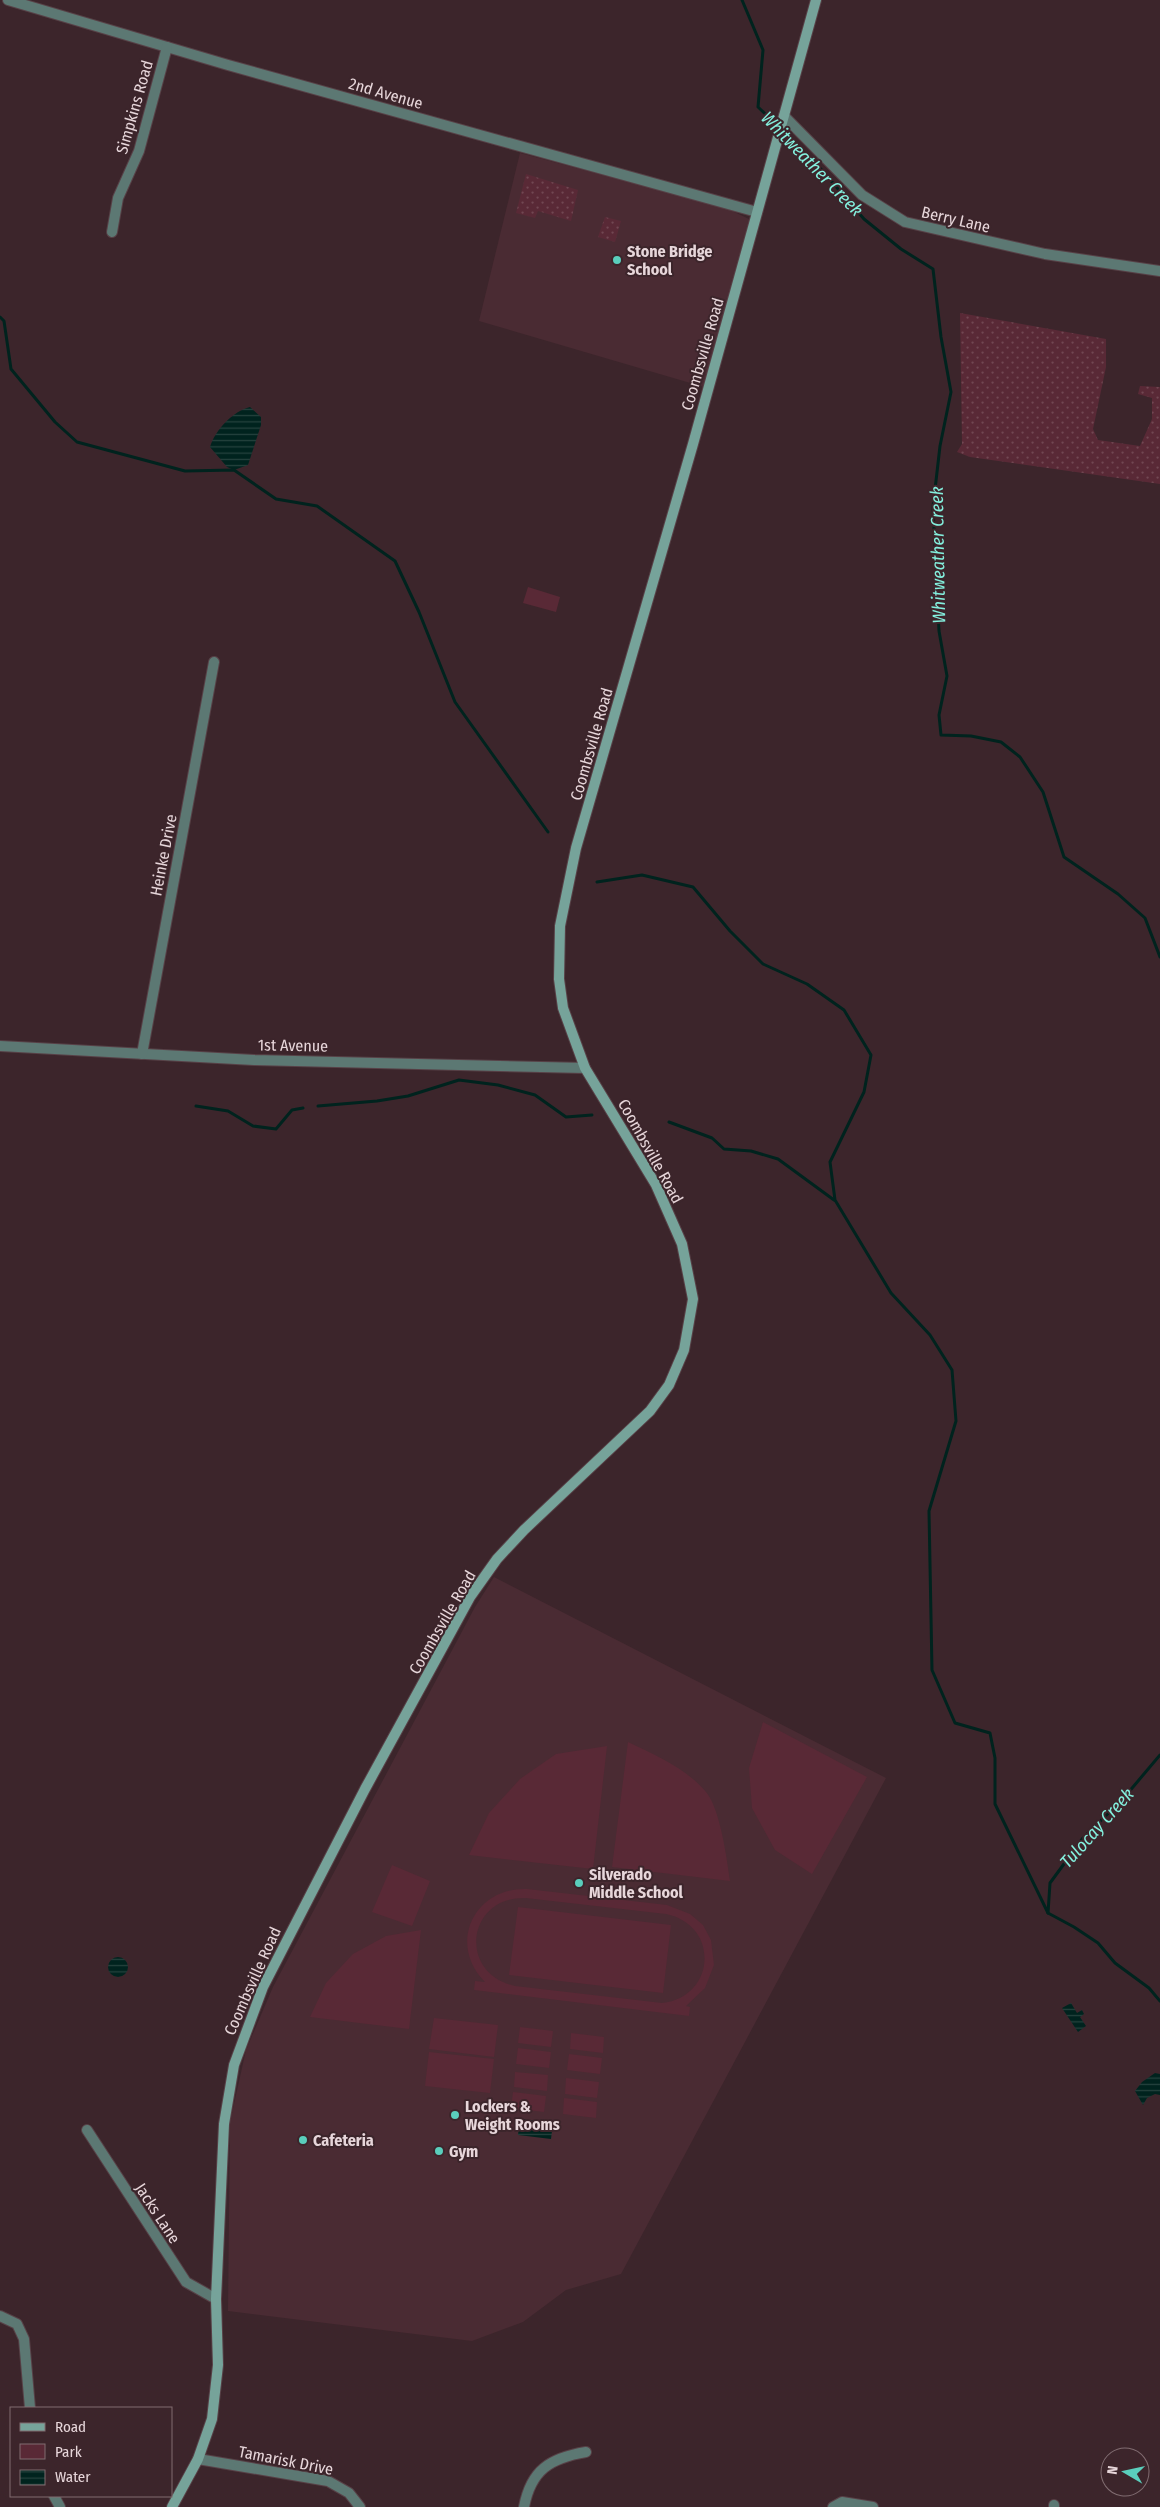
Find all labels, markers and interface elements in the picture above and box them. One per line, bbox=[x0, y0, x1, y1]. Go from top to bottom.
street label: Simpkins Road bbox=[112, 58, 157, 156]
street label: 2nd Avenue bbox=[347, 74, 425, 113]
water label: Whitweather Creek bbox=[756, 107, 868, 221]
street label: Berry Lane bbox=[920, 202, 992, 237]
place label: Stone Bridge School bbox=[627, 242, 712, 279]
marker: Stone Bridge School bbox=[611, 254, 623, 266]
street label: Coombsville Road bbox=[677, 296, 728, 413]
water label: Whitweather Creek bbox=[926, 486, 950, 624]
street label: Coombsville Road bbox=[566, 686, 617, 803]
street label: Heinke Drive bbox=[146, 812, 181, 898]
street label: 1st Avenue bbox=[258, 1035, 328, 1056]
street label: Coombsville Road bbox=[614, 1096, 687, 1207]
street label: Coombsville Road bbox=[405, 1567, 480, 1677]
water label: Tulocay Creek bbox=[1055, 1783, 1139, 1873]
place label: Silverado Middle School bbox=[589, 1865, 684, 1902]
marker: Silverado Middle School bbox=[573, 1877, 585, 1889]
street label: Coombsville Road bbox=[220, 1924, 285, 2038]
place label: Lockers & Weight Rooms bbox=[465, 2097, 560, 2134]
marker: Lockers & Weight Rooms bbox=[449, 2109, 461, 2121]
place label: Cafeteria bbox=[313, 2131, 374, 2150]
marker: Cafeteria bbox=[297, 2134, 309, 2146]
place label: Gym bbox=[449, 2142, 478, 2161]
marker: Gym bbox=[433, 2145, 445, 2157]
street label: Jacks Lane bbox=[131, 2180, 184, 2247]
legend bbox=[10, 2407, 172, 2497]
text: Road bbox=[55, 2418, 86, 2436]
street label: Tamarisk Drive bbox=[237, 2442, 335, 2479]
text: Park bbox=[55, 2443, 82, 2461]
north arrow bbox=[1100, 2447, 1150, 2497]
text: N bbox=[1104, 2465, 1122, 2476]
text: Water bbox=[55, 2468, 91, 2486]

